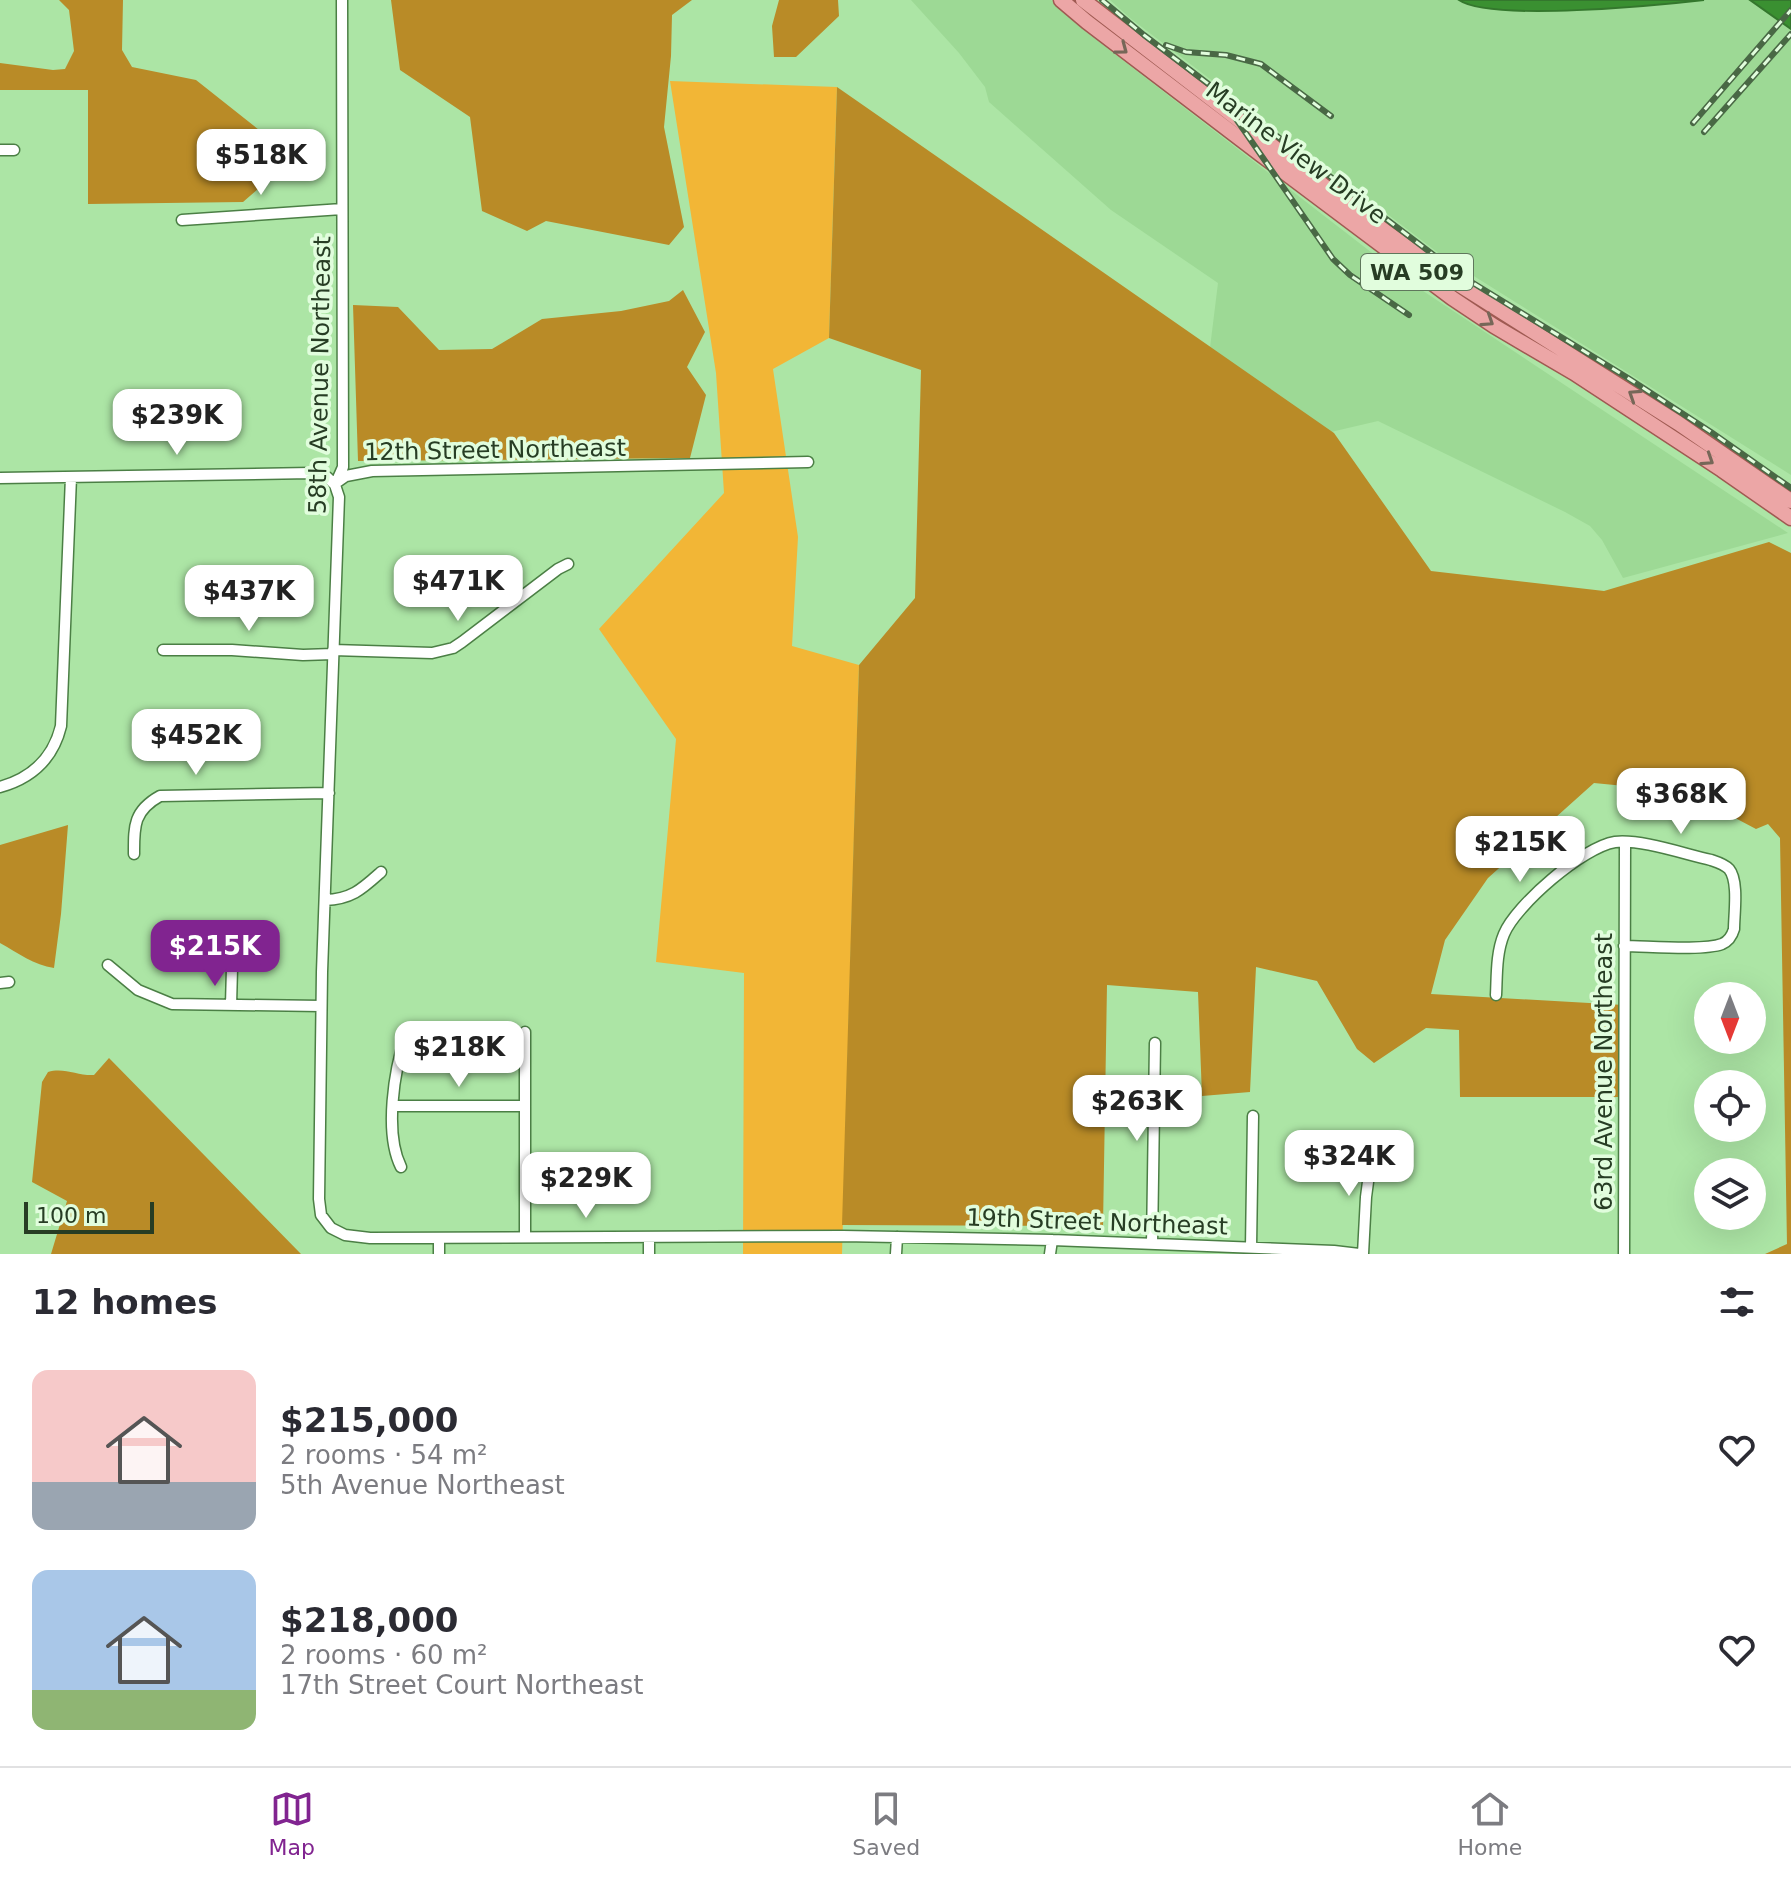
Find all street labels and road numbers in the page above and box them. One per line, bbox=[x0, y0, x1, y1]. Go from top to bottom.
street label: Marine View Drive bbox=[1200, 76, 1392, 230]
street label: 58th Avenue Northeast bbox=[304, 236, 336, 514]
road number: WA 509 bbox=[1361, 254, 1473, 290]
street label: 12th Street Northeast bbox=[364, 434, 626, 466]
street label: 63rd Avenue Northeast bbox=[1590, 933, 1618, 1211]
street label: 19th Street Northeast bbox=[966, 1203, 1228, 1241]

